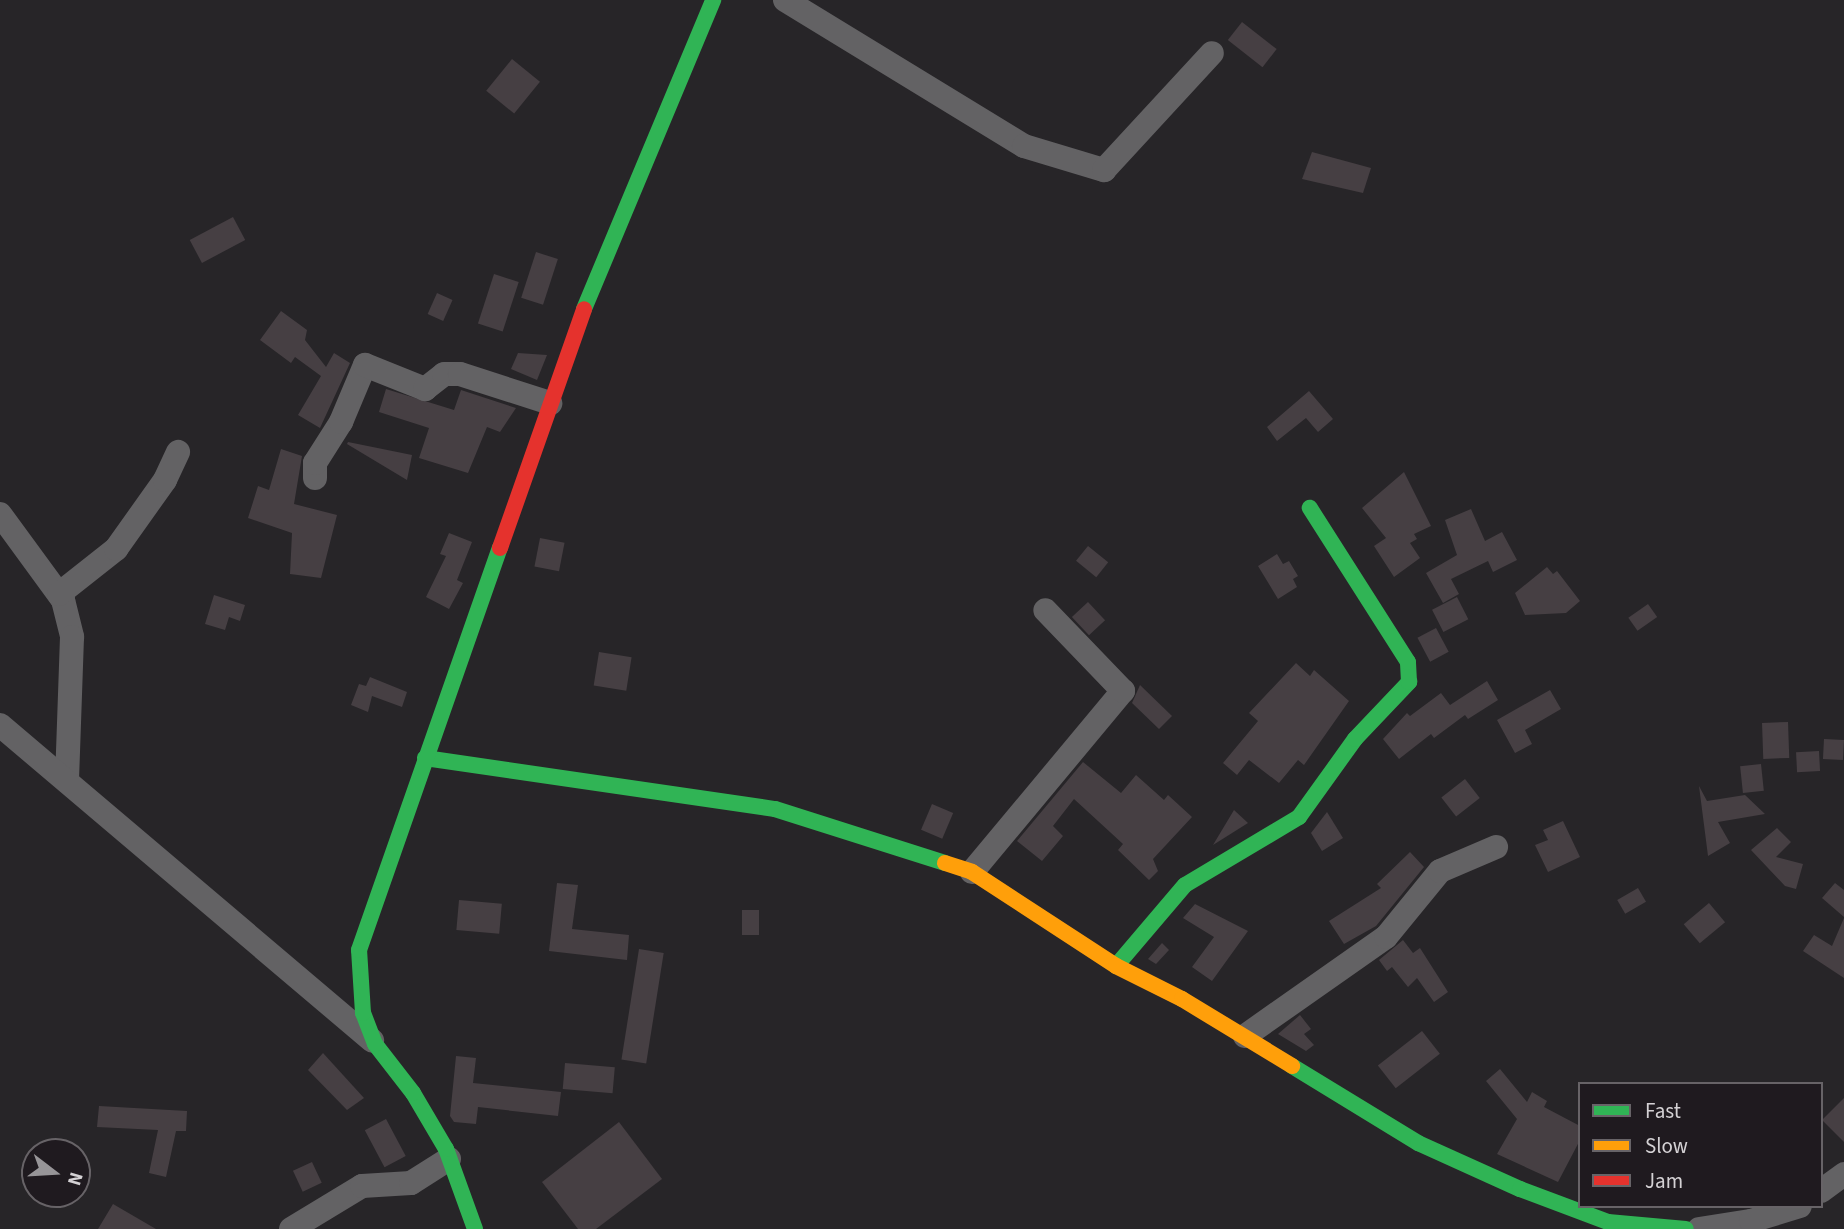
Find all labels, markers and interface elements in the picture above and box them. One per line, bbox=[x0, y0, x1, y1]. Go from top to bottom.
legend bbox=[1578, 1082, 1823, 1208]
text: Fast bbox=[1645, 1096, 1681, 1126]
text: Slow bbox=[1645, 1131, 1688, 1161]
north arrow bbox=[21, 1138, 91, 1208]
text: Jam bbox=[1645, 1166, 1683, 1196]
text: N bbox=[60, 1169, 89, 1189]

